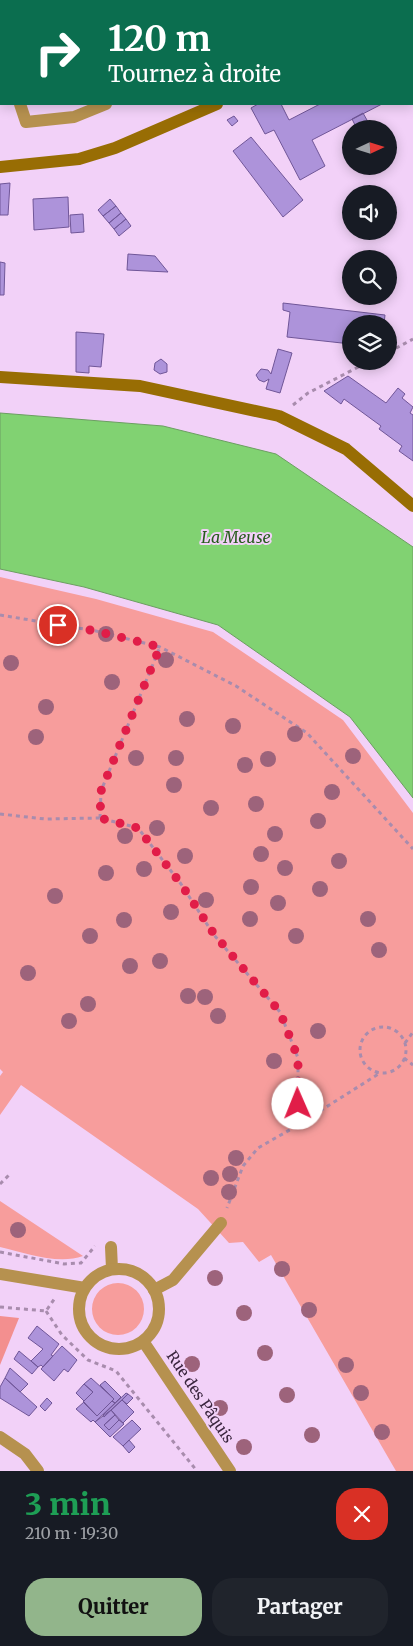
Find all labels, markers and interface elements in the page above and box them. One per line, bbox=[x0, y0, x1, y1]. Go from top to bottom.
text: 120 m bbox=[108, 17, 211, 61]
icon: right bbox=[25, 20, 90, 85]
text: Tournez à droite bbox=[108, 60, 281, 88]
north arrow bbox=[342, 120, 398, 175]
map controls bbox=[342, 120, 397, 370]
button: sound bbox=[342, 185, 397, 240]
button: search bbox=[342, 250, 397, 305]
button: layers bbox=[342, 315, 397, 370]
water label: La Meuse bbox=[201, 527, 271, 547]
pin bbox=[37, 604, 79, 646]
icon: arrive bbox=[44, 611, 72, 639]
position arrow bbox=[271, 1077, 323, 1129]
street label: Rue des Pâquis bbox=[163, 1347, 238, 1446]
text: 3 min bbox=[25, 1485, 110, 1523]
button: close bbox=[336, 1488, 388, 1540]
text: 210 m · 19:30 bbox=[25, 1523, 118, 1543]
button: Quitter bbox=[25, 1578, 202, 1636]
button: Partager bbox=[212, 1578, 388, 1636]

